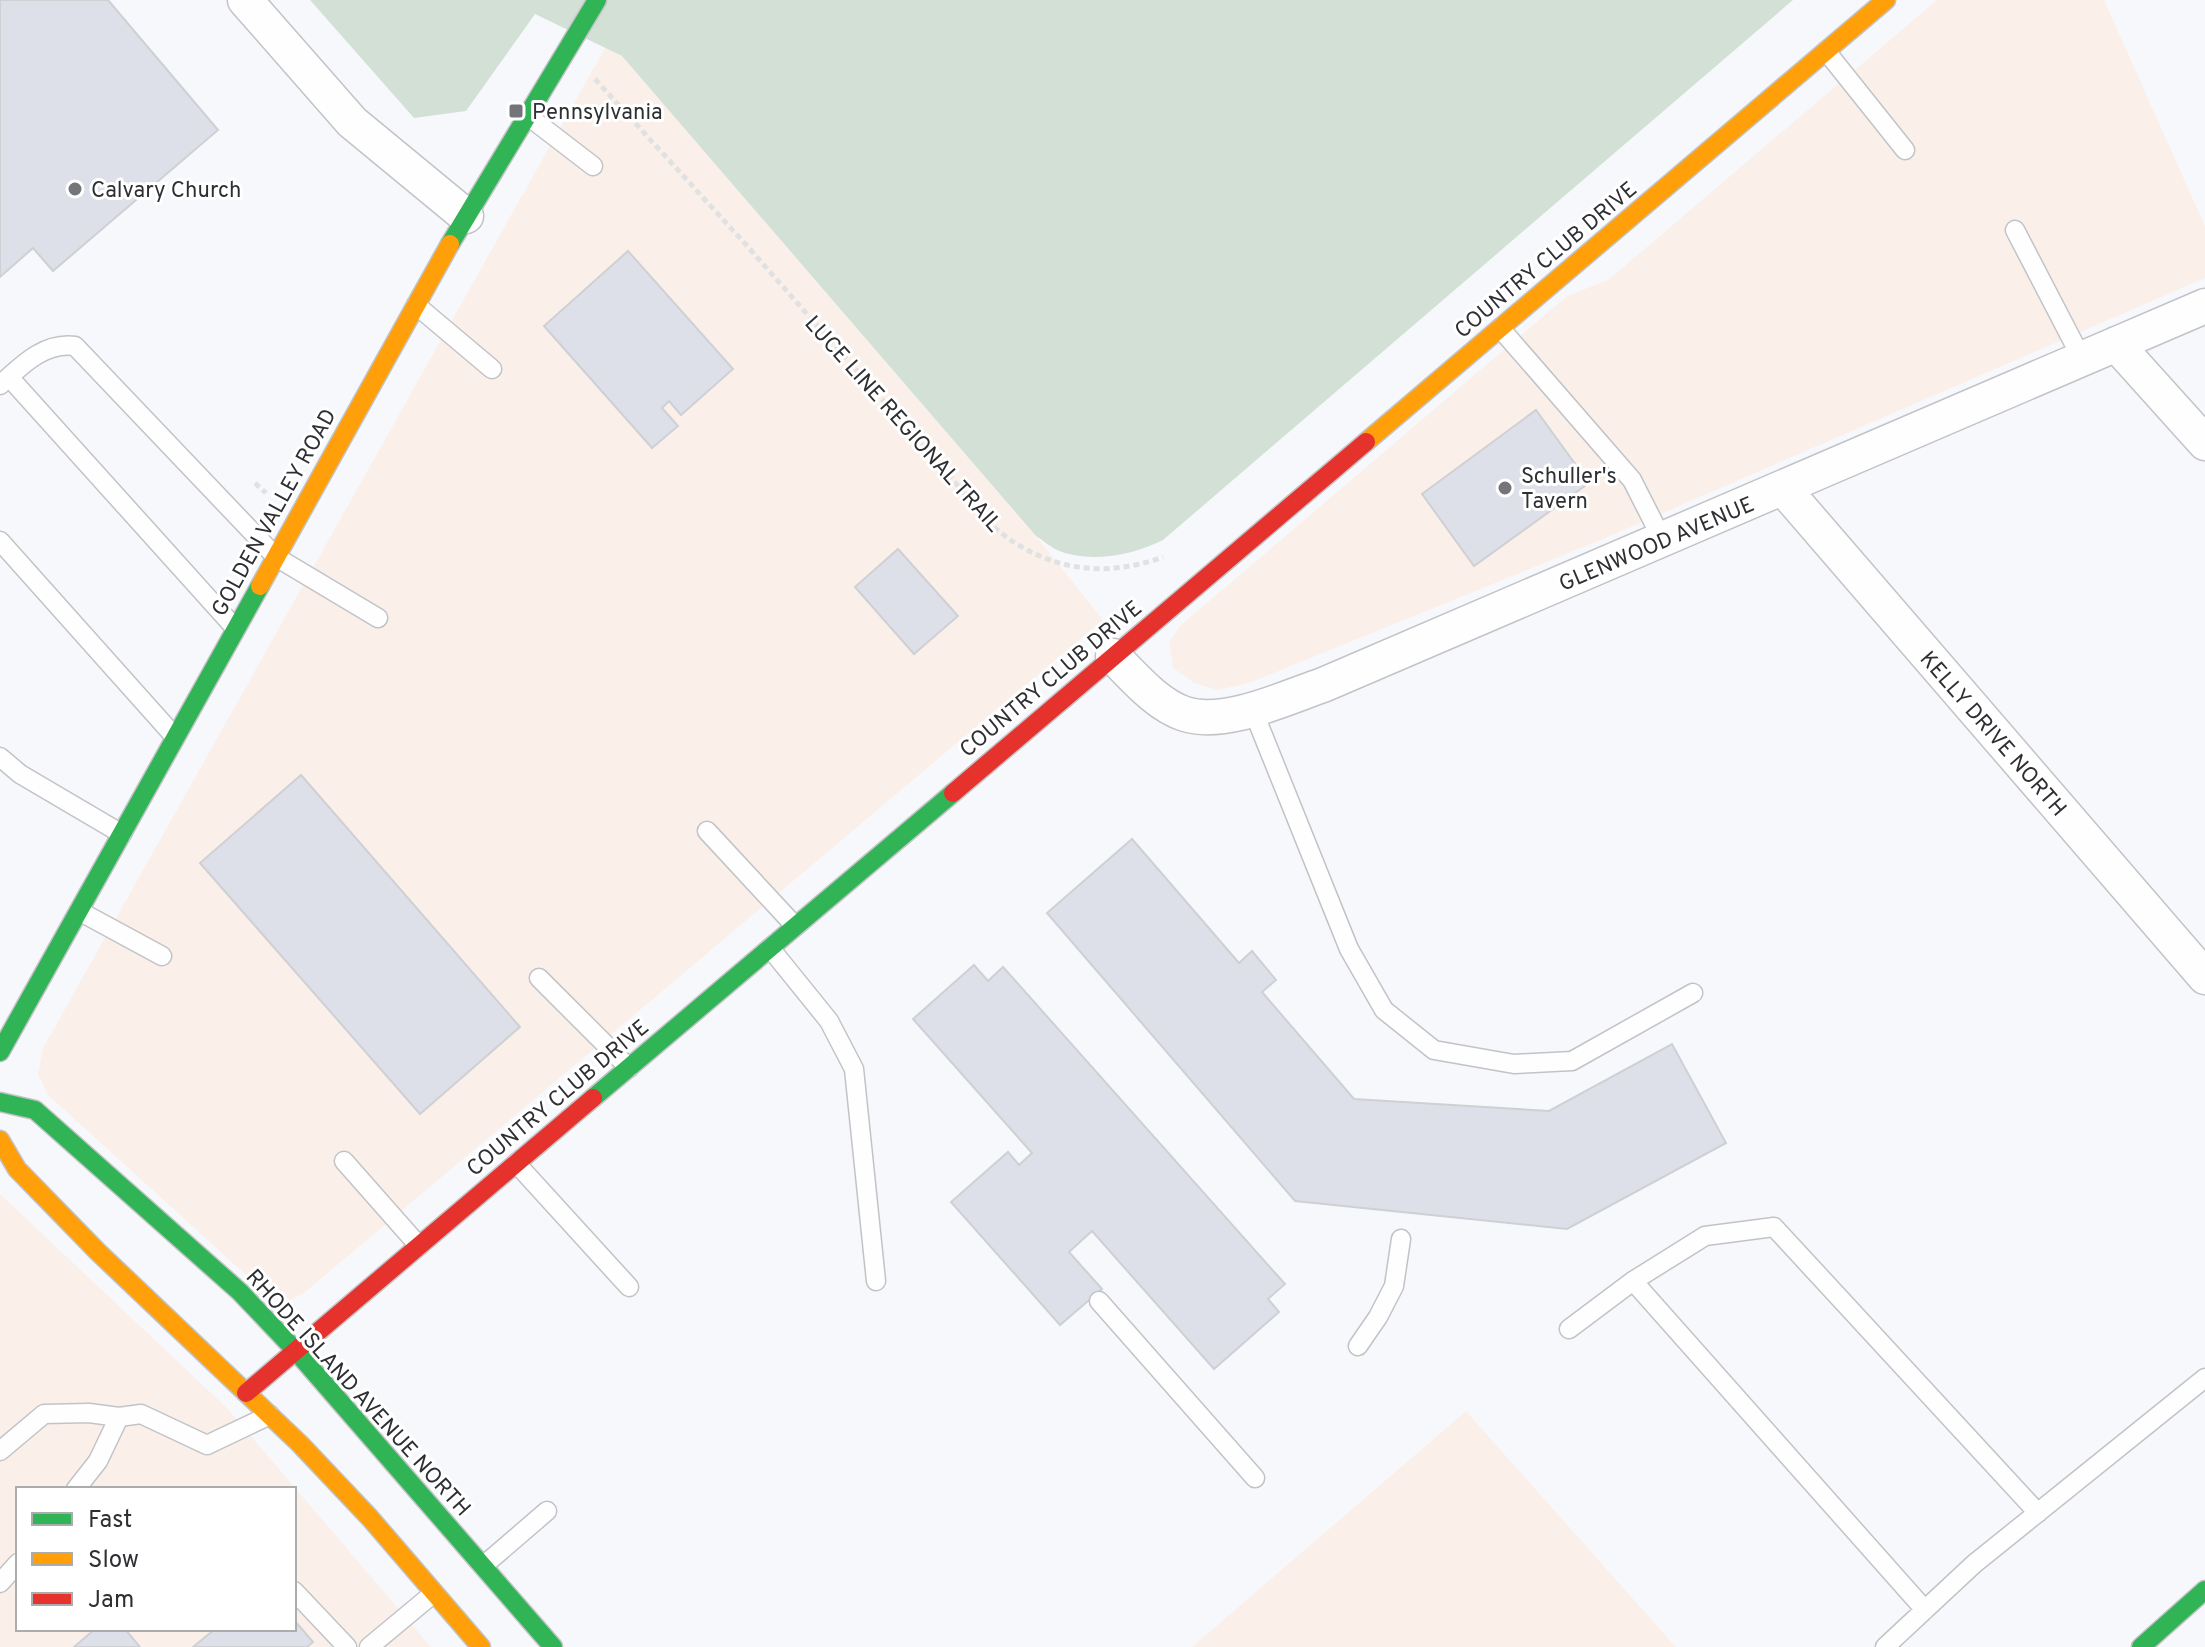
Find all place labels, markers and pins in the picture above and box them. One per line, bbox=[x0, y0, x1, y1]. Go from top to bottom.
place label: Pennsylvania bbox=[532, 100, 663, 127]
marker: Pennsylvania bbox=[507, 102, 525, 120]
place label: Calvary Church bbox=[91, 178, 241, 205]
marker: Calvary Church bbox=[66, 180, 84, 198]
place label: Schuller's Tavern bbox=[1521, 464, 1617, 516]
marker: Schuller's Tavern bbox=[1496, 479, 1514, 497]

